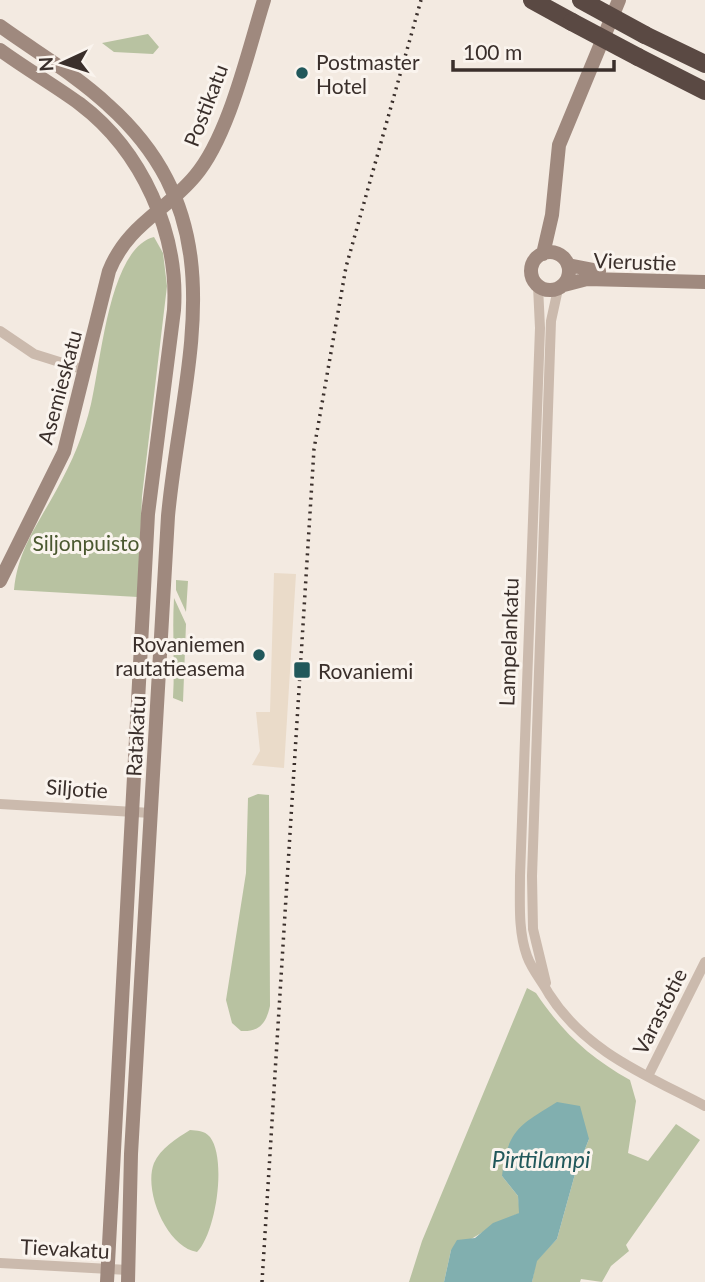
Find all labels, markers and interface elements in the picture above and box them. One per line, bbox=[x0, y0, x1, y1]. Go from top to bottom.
north arrow bbox=[28, 28, 98, 98]
scale bar bbox=[453, 28, 614, 72]
text: 100 m bbox=[463, 39, 522, 64]
place label: Postmaster Hotel bbox=[316, 49, 420, 98]
text: N bbox=[34, 56, 58, 72]
street label: Postikatu bbox=[178, 60, 232, 150]
marker: Postmaster Hotel bbox=[294, 65, 310, 81]
street label: Vierustie bbox=[593, 247, 677, 275]
street label: Asemieskatu bbox=[32, 327, 86, 447]
park label: Siljonpuisto bbox=[33, 530, 140, 555]
street label: Lampelankatu bbox=[493, 577, 523, 707]
place label: Rovaniemen rautatieasema bbox=[115, 631, 245, 680]
marker: Rovaniemen rautatieasema bbox=[251, 647, 267, 663]
place label: Rovaniemi bbox=[318, 658, 413, 683]
marker: Rovaniemi bbox=[292, 660, 312, 680]
street label: Ratakatu bbox=[120, 695, 150, 777]
street label: Siljotie bbox=[45, 773, 109, 803]
street label: Varastotie bbox=[627, 964, 691, 1058]
water label: Pirttilampi bbox=[492, 1145, 590, 1173]
street label: Tievakatu bbox=[20, 1233, 110, 1263]

